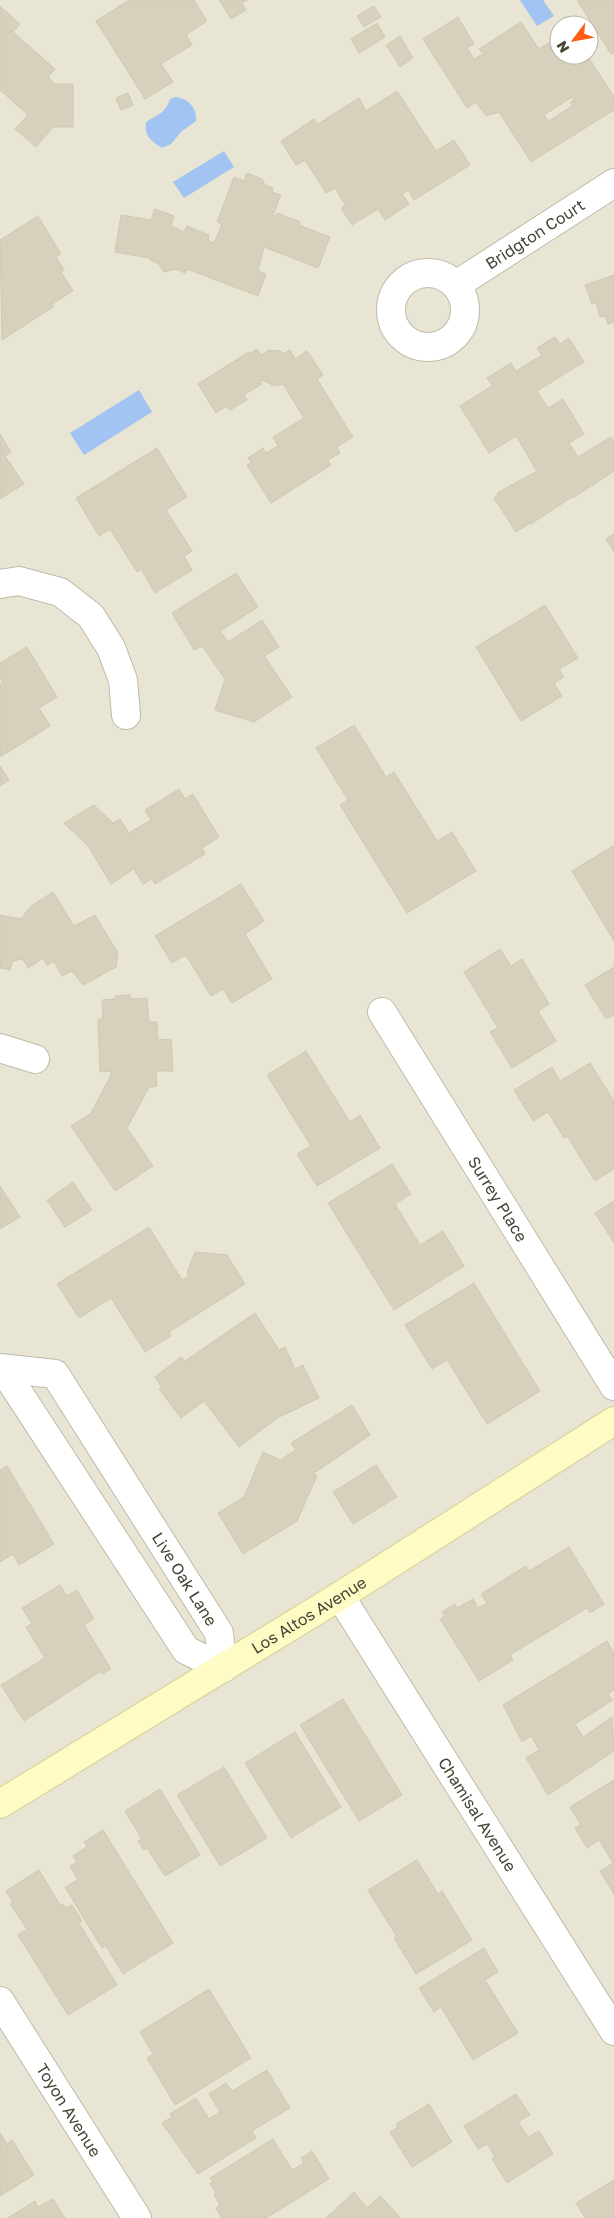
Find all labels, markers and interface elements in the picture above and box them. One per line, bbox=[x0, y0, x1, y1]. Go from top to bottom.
north arrow bbox=[549, 15, 599, 65]
text: N bbox=[553, 38, 573, 56]
street label: Bridgton Court bbox=[482, 195, 588, 273]
street label: Surrey Place bbox=[464, 1153, 532, 1245]
street label: Live Oak Lane bbox=[148, 1529, 222, 1629]
street label: Los Altos Avenue bbox=[248, 1572, 370, 1658]
street label: Chamisal Avenue bbox=[434, 1753, 521, 1875]
street label: Toyon Avenue bbox=[32, 2060, 106, 2160]

